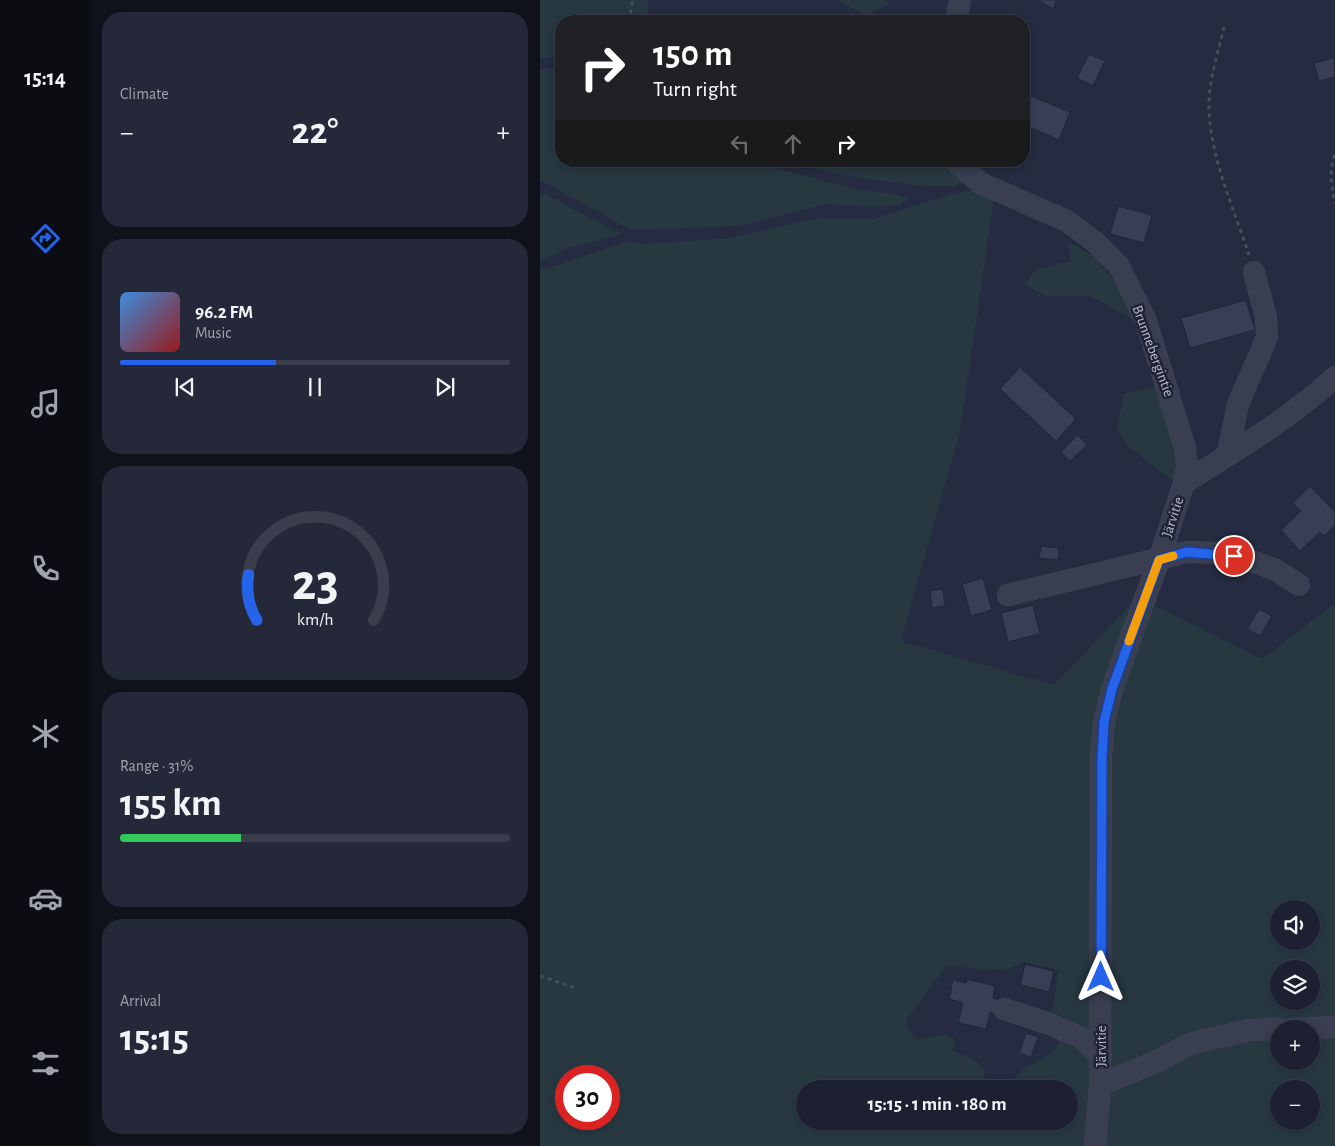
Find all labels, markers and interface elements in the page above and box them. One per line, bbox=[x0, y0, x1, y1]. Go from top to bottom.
icon: right bbox=[570, 35, 635, 100]
text: 150 m bbox=[653, 37, 733, 72]
text: 15:14 bbox=[24, 67, 66, 89]
text: Turn right bbox=[653, 78, 737, 100]
text: Climate bbox=[120, 86, 169, 102]
text: 22° bbox=[292, 113, 338, 151]
text: − bbox=[120, 119, 133, 147]
text: + bbox=[497, 119, 510, 147]
icon: left bbox=[726, 130, 754, 158]
icon: ahead bbox=[779, 130, 807, 158]
icon: right bbox=[832, 130, 860, 158]
icon: directions bbox=[28, 221, 63, 256]
text: 96.2 FM bbox=[195, 303, 253, 322]
street label: Brunnebergintie bbox=[1130, 303, 1176, 399]
text: Music bbox=[195, 325, 231, 341]
icon: previous bbox=[171, 373, 199, 401]
icon: pause bbox=[301, 373, 329, 401]
icon: next bbox=[431, 373, 459, 401]
icon: music bbox=[28, 386, 63, 421]
street label: Järvitie bbox=[1159, 495, 1187, 539]
pin bbox=[1213, 535, 1255, 577]
icon: arrive bbox=[1220, 542, 1248, 570]
icon: phone bbox=[28, 551, 63, 586]
text: 23 bbox=[292, 557, 338, 609]
text: km/h bbox=[297, 611, 333, 629]
icon: climate bbox=[28, 716, 63, 751]
text: Range · 31% bbox=[120, 758, 193, 774]
text: 155 km bbox=[120, 785, 222, 823]
icon: car bbox=[28, 881, 63, 916]
map controls bbox=[1270, 900, 1320, 1130]
button: sound bbox=[1270, 900, 1320, 950]
position arrow bbox=[1074, 950, 1126, 1002]
button: layers bbox=[1270, 960, 1320, 1010]
text: Arrival bbox=[120, 993, 161, 1009]
text: 15:15 bbox=[120, 1020, 189, 1058]
button: + bbox=[1270, 1020, 1320, 1070]
street label: Järvitie bbox=[1094, 1025, 1109, 1067]
icon: filters bbox=[28, 1046, 63, 1081]
speed limit sign: 30 bbox=[555, 1065, 620, 1130]
button: − bbox=[1270, 1080, 1320, 1130]
text: 15:15 · 1 min · 180 m bbox=[868, 1095, 1007, 1114]

